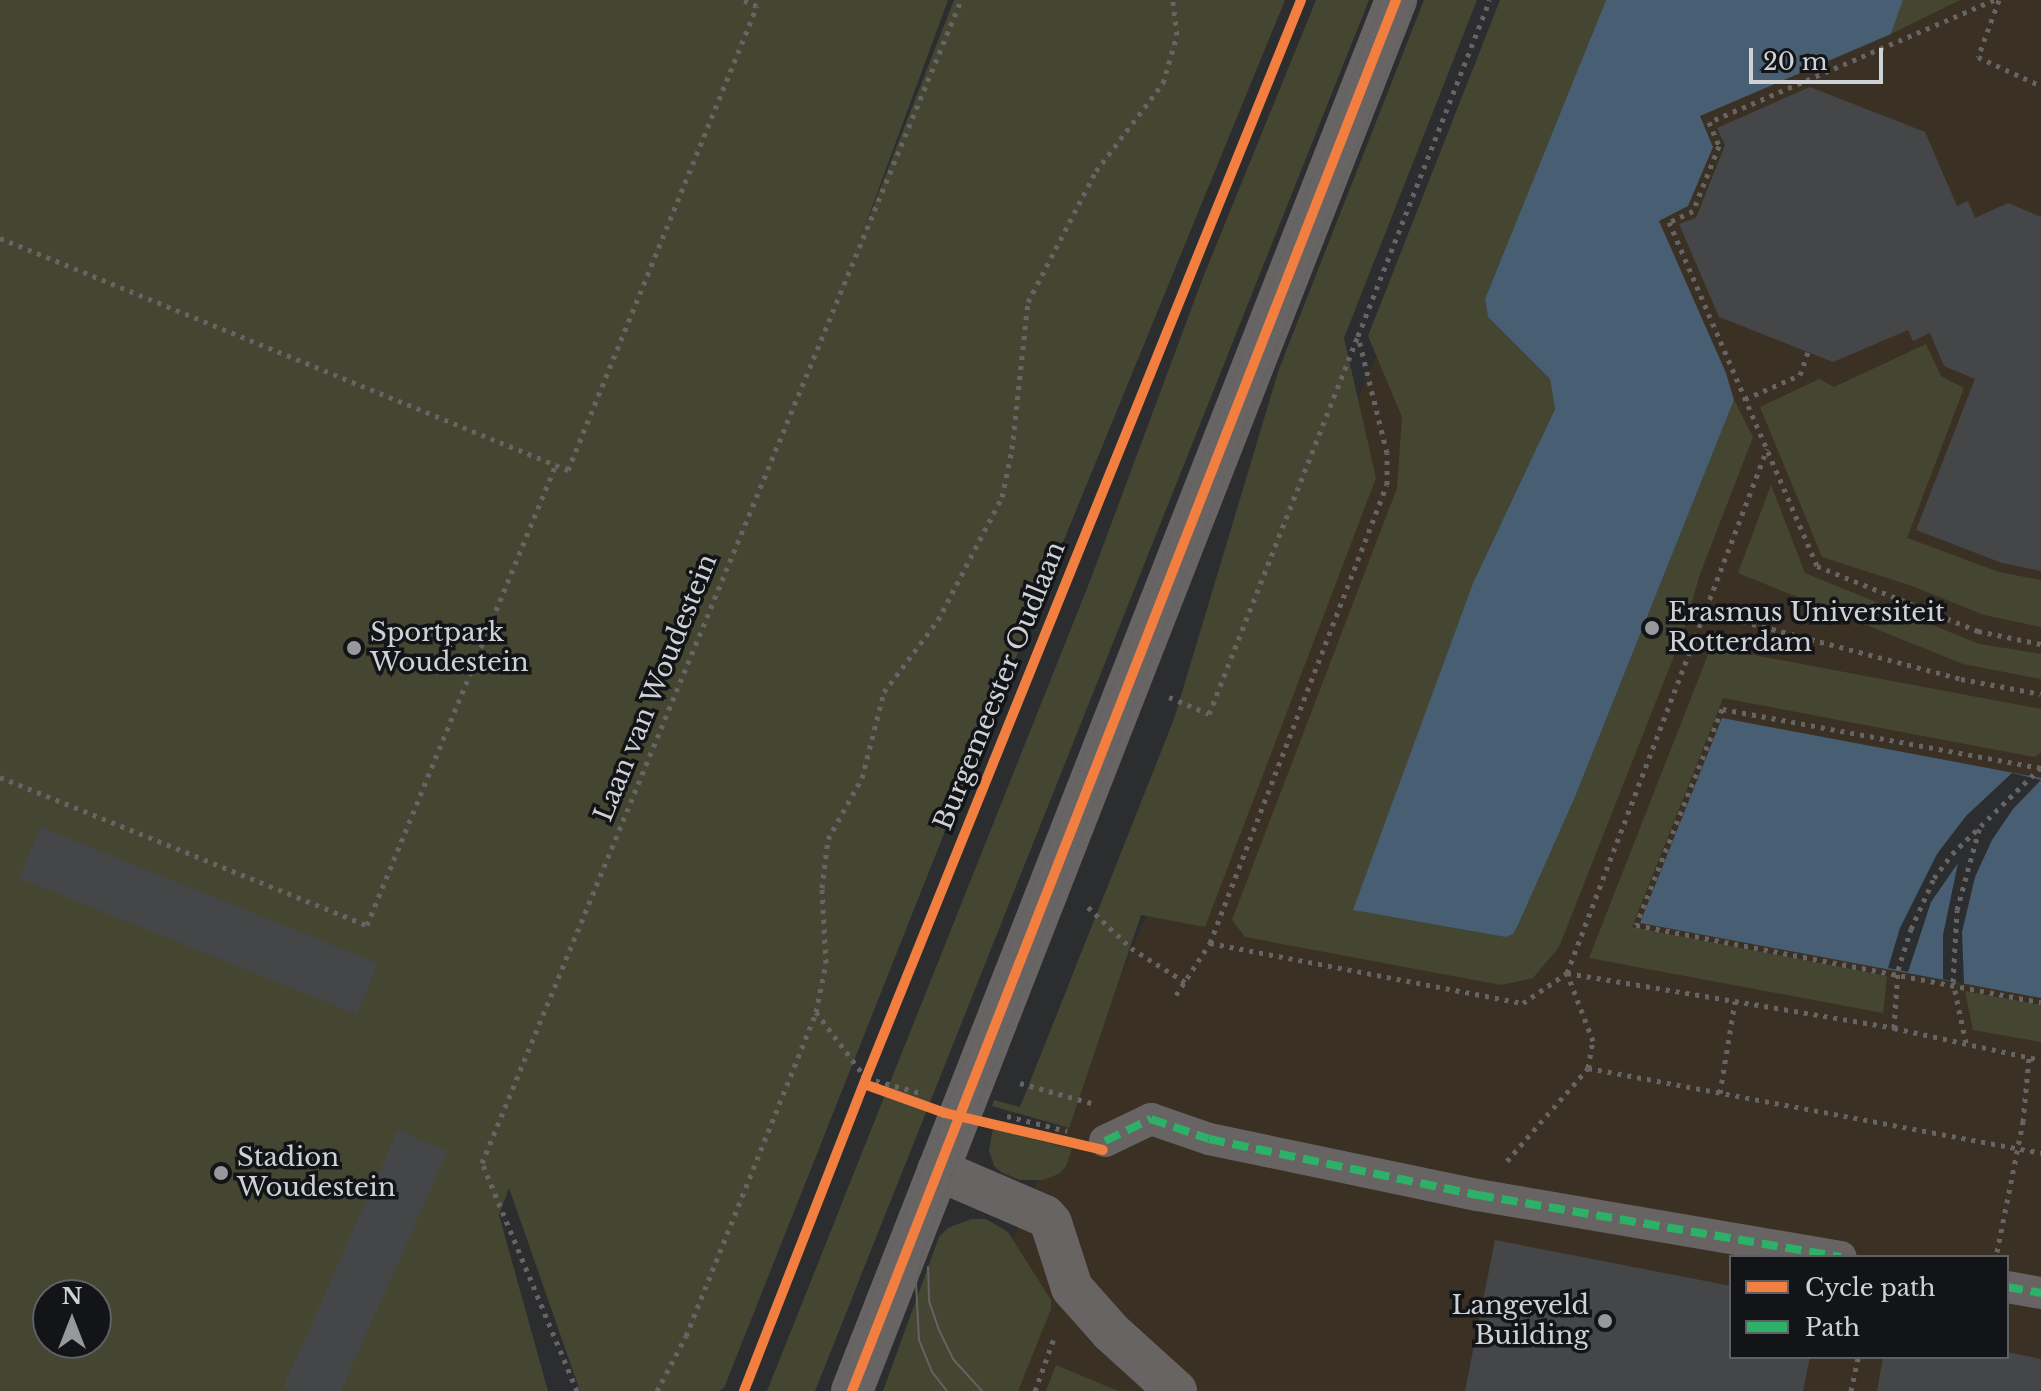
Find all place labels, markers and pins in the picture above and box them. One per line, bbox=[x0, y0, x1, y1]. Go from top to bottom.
place label: Erasmus Universiteit Rotterdam bbox=[1668, 597, 1945, 658]
place label: Sportpark Woudestein bbox=[370, 617, 529, 678]
marker: Erasmus Universiteit Rotterdam bbox=[1643, 619, 1661, 637]
marker: Sportpark Woudestein bbox=[345, 639, 363, 657]
place label: Stadion Woudestein bbox=[237, 1142, 396, 1204]
marker: Stadion Woudestein bbox=[212, 1164, 230, 1182]
place label: Langeveld Building bbox=[1452, 1290, 1589, 1352]
marker: Langeveld Building bbox=[1596, 1312, 1614, 1330]

